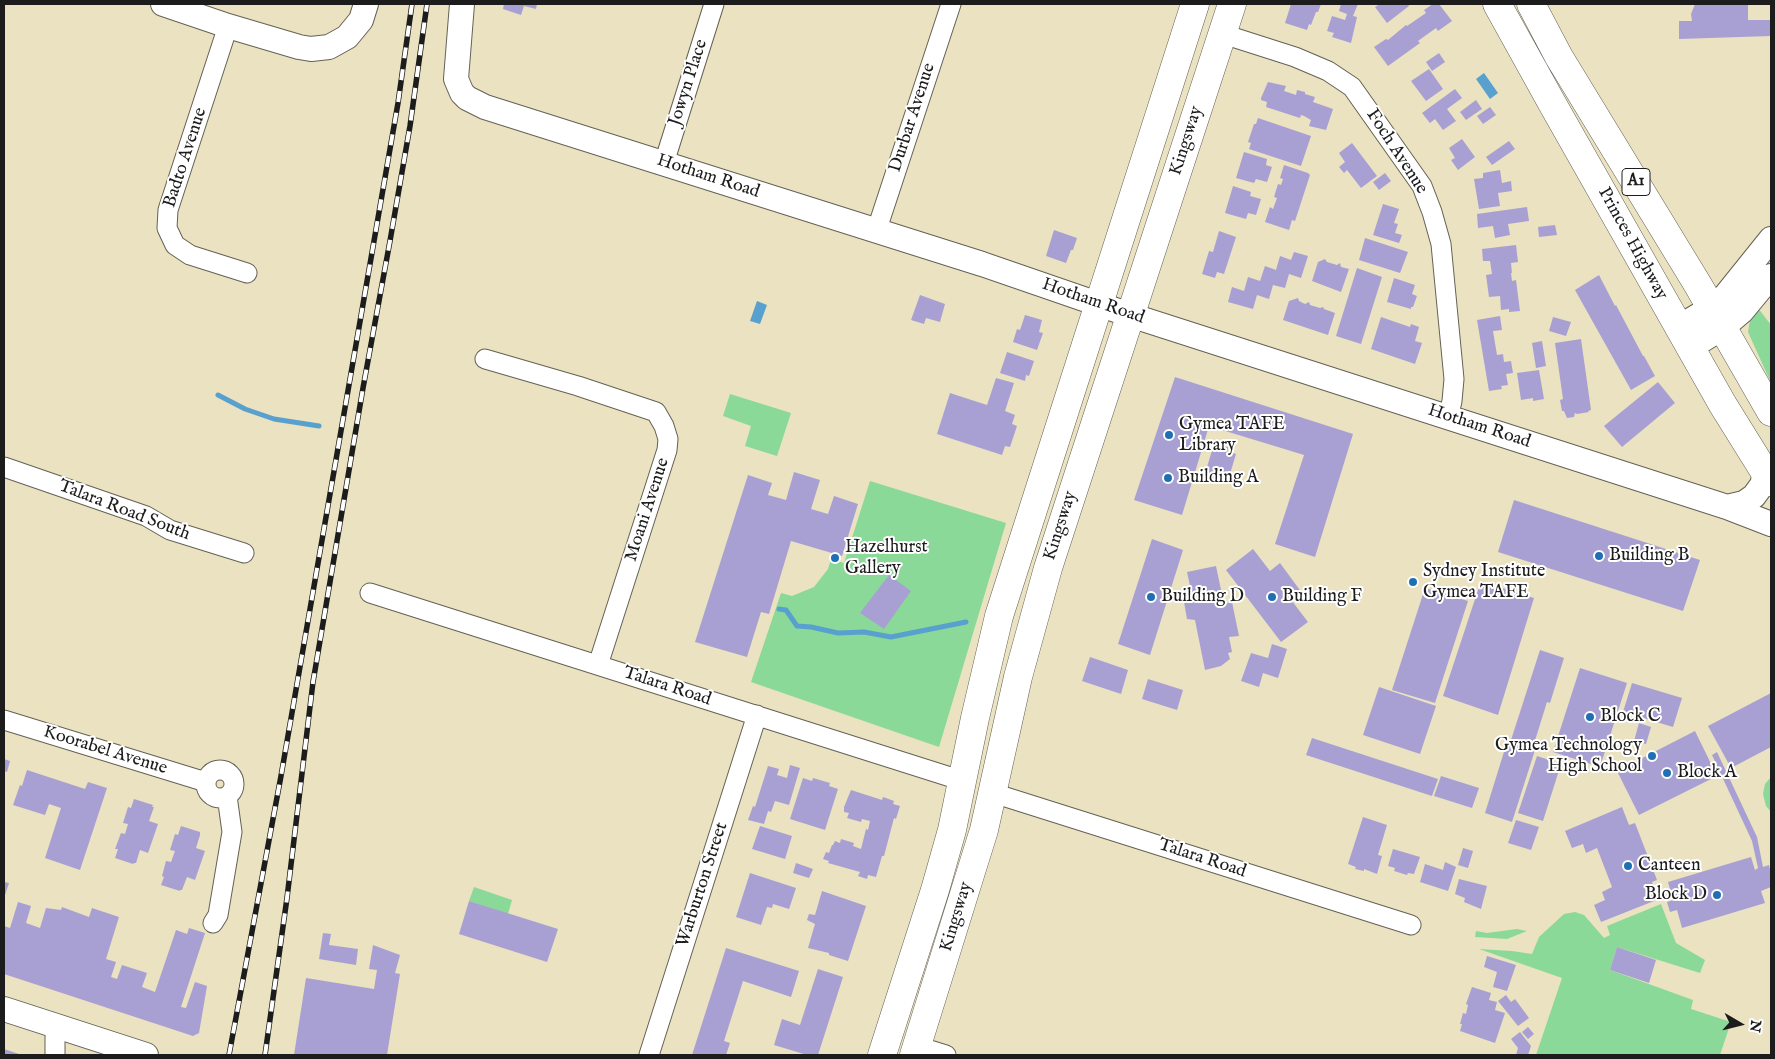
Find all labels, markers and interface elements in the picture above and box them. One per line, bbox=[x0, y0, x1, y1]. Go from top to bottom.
street label: Jowyn Place bbox=[665, 37, 713, 129]
street label: Durbar Avenue bbox=[885, 61, 941, 175]
street label: Kingsway bbox=[1166, 104, 1208, 178]
street label: Badto Avenue bbox=[160, 105, 212, 211]
street label: Foch Avenue bbox=[1360, 105, 1432, 199]
street label: Hotham Road bbox=[654, 150, 762, 204]
road number: A1 bbox=[1622, 168, 1650, 196]
street label: Princes Highway bbox=[1592, 184, 1672, 304]
street label: Hotham Road bbox=[1039, 274, 1147, 330]
street label: Hotham Road bbox=[1425, 400, 1533, 454]
place label: Gymea TAFE Library bbox=[1179, 414, 1285, 456]
marker: Gymea TAFE Library bbox=[1163, 429, 1175, 441]
street label: Moani Avenue bbox=[621, 456, 675, 564]
place label: Building A bbox=[1178, 467, 1259, 489]
marker: Building A bbox=[1162, 472, 1174, 484]
street label: Talara Road South bbox=[55, 476, 193, 546]
street label: Kingsway bbox=[1040, 489, 1082, 563]
place label: Hazelhurst Gallery bbox=[845, 537, 928, 580]
place label: Building B bbox=[1609, 545, 1690, 567]
marker: Building B bbox=[1593, 550, 1605, 562]
marker: Hazelhurst Gallery bbox=[829, 552, 841, 564]
place label: Sydney Institute Gymea TAFE bbox=[1423, 561, 1545, 604]
marker: Sydney Institute Gymea TAFE bbox=[1407, 576, 1419, 588]
place label: Building D bbox=[1161, 586, 1244, 608]
place label: Building F bbox=[1282, 586, 1362, 608]
marker: Building D bbox=[1145, 591, 1157, 603]
marker: Building F bbox=[1266, 591, 1278, 603]
street label: Talara Road bbox=[620, 663, 714, 711]
place label: Block C bbox=[1600, 706, 1661, 728]
marker: Block C bbox=[1584, 711, 1596, 723]
street label: Koorabel Avenue bbox=[40, 722, 170, 780]
place label: Gymea Technology High School bbox=[1495, 735, 1642, 778]
marker: Gymea Technology High School bbox=[1646, 750, 1658, 762]
place label: Block A bbox=[1677, 762, 1737, 784]
marker: Block A bbox=[1661, 767, 1673, 779]
street label: Warburton Street bbox=[673, 820, 733, 950]
street label: Talara Road bbox=[1155, 835, 1249, 883]
place label: Canteen bbox=[1638, 855, 1700, 877]
marker: Canteen bbox=[1622, 860, 1634, 872]
street label: Kingsway bbox=[936, 880, 978, 954]
place label: Block D bbox=[1645, 884, 1707, 906]
marker: Block D bbox=[1711, 889, 1723, 901]
north arrow bbox=[1715, 999, 1765, 1049]
text: N bbox=[1745, 1019, 1765, 1033]

